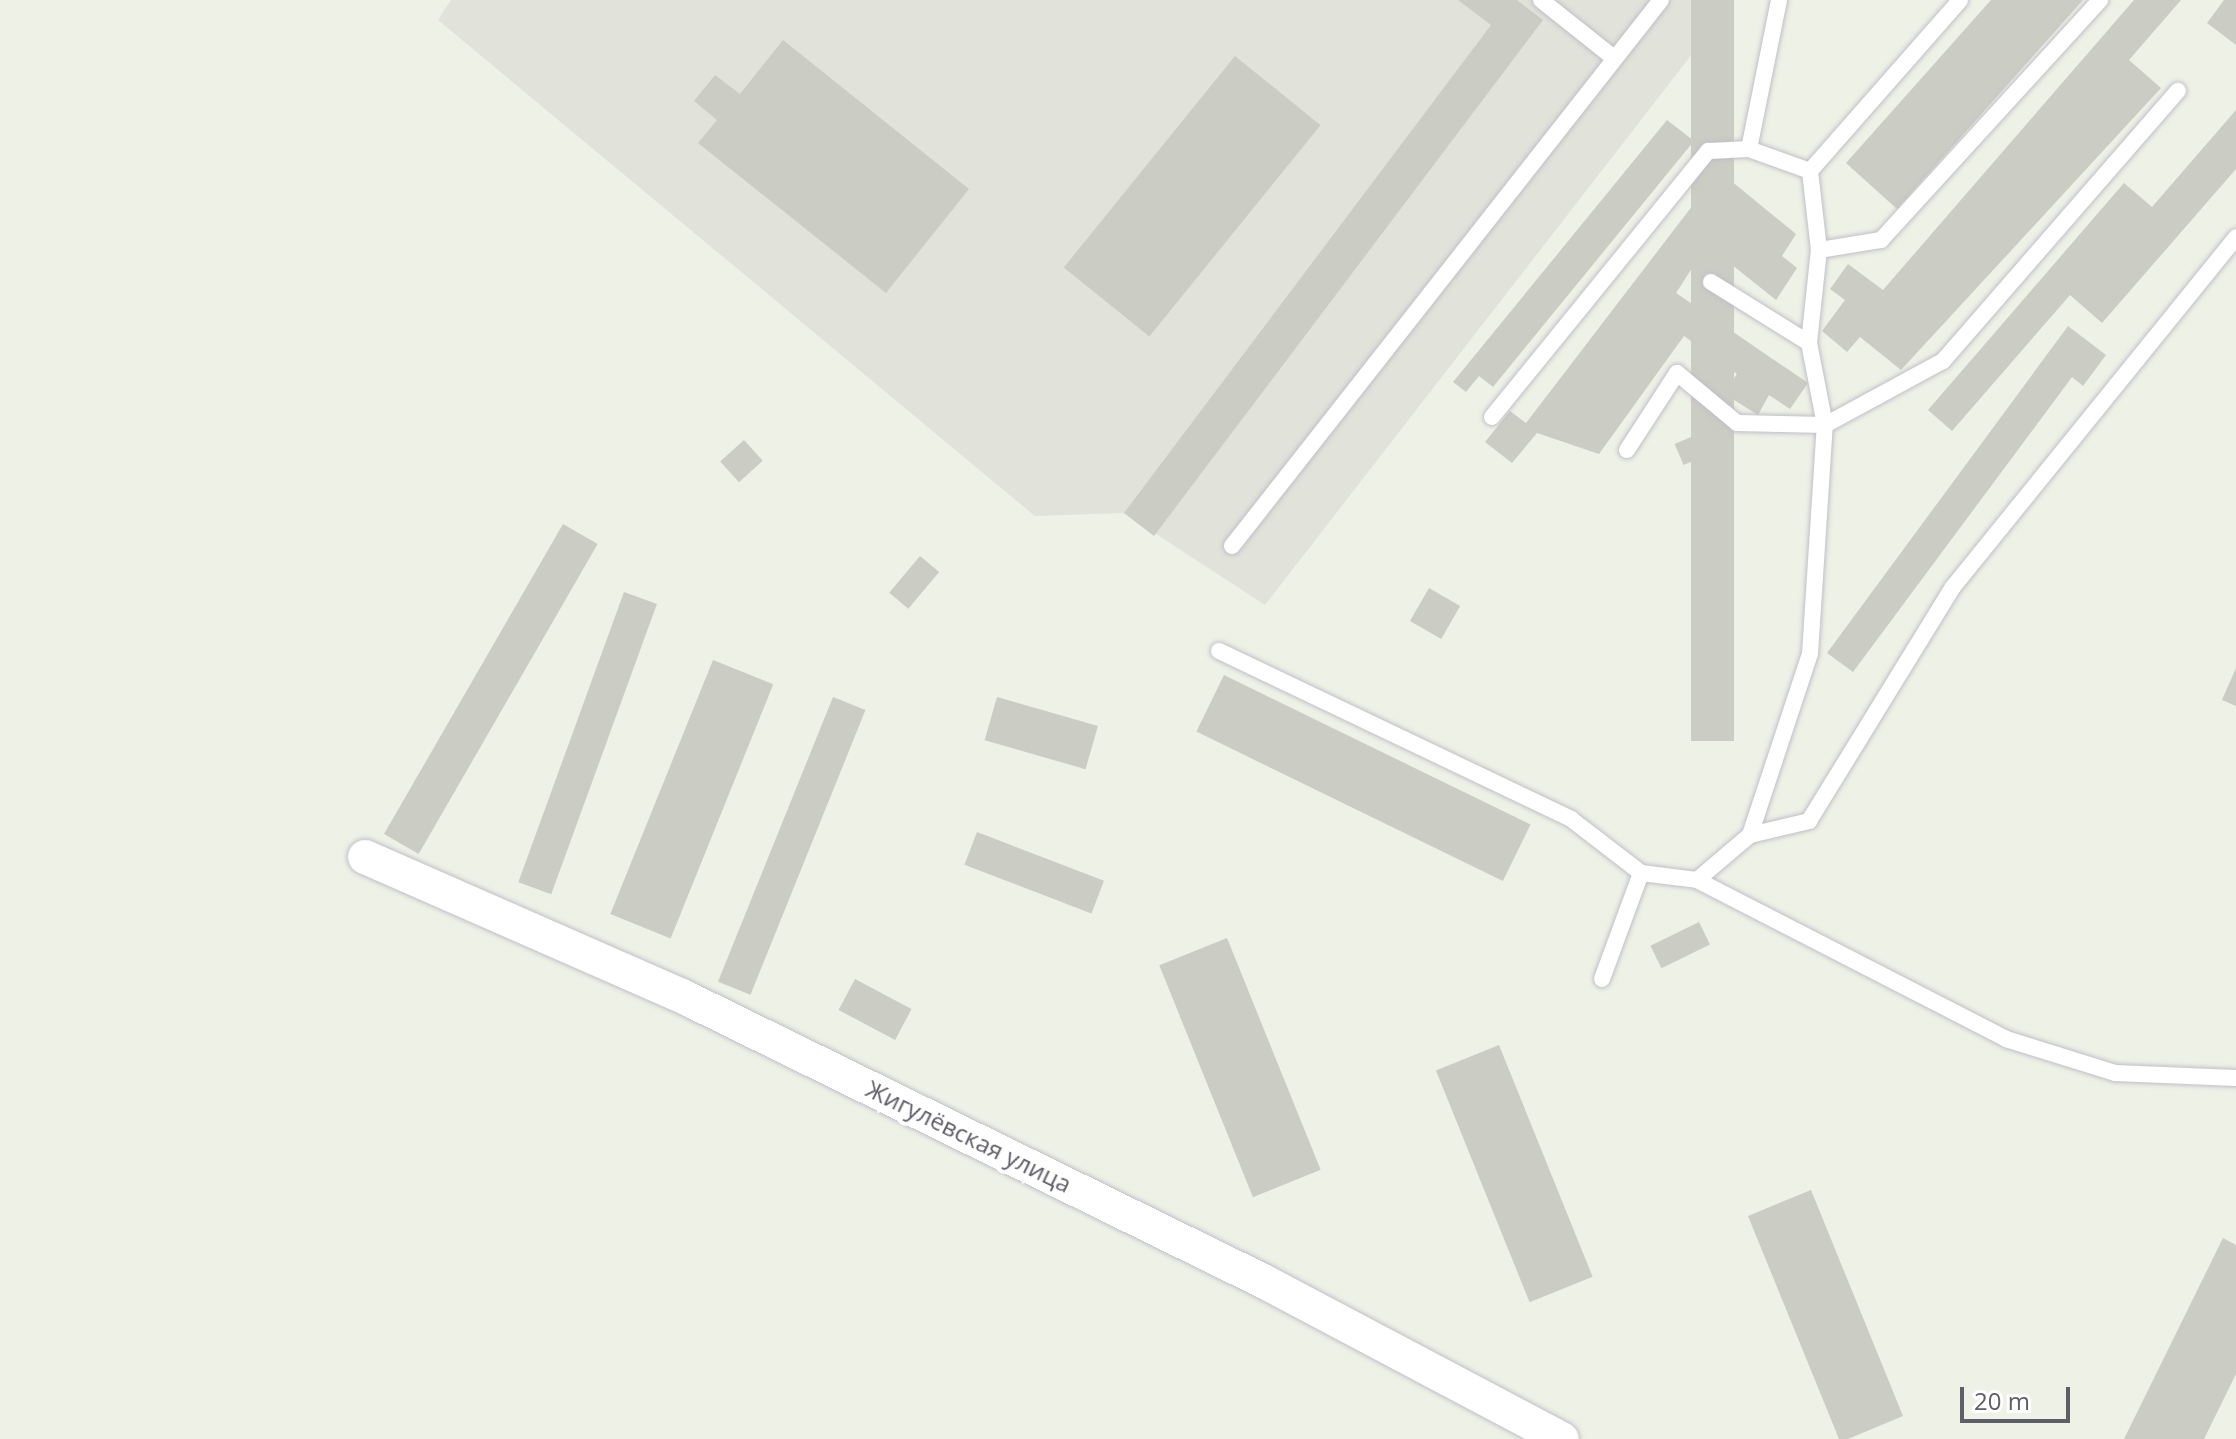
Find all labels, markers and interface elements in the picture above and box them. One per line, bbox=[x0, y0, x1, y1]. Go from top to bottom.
street label: Жигулёвская улица bbox=[862, 1074, 1076, 1198]
scale bar bbox=[1964, 1371, 2074, 1421]
text: 20 m bbox=[1974, 1384, 2030, 1417]

